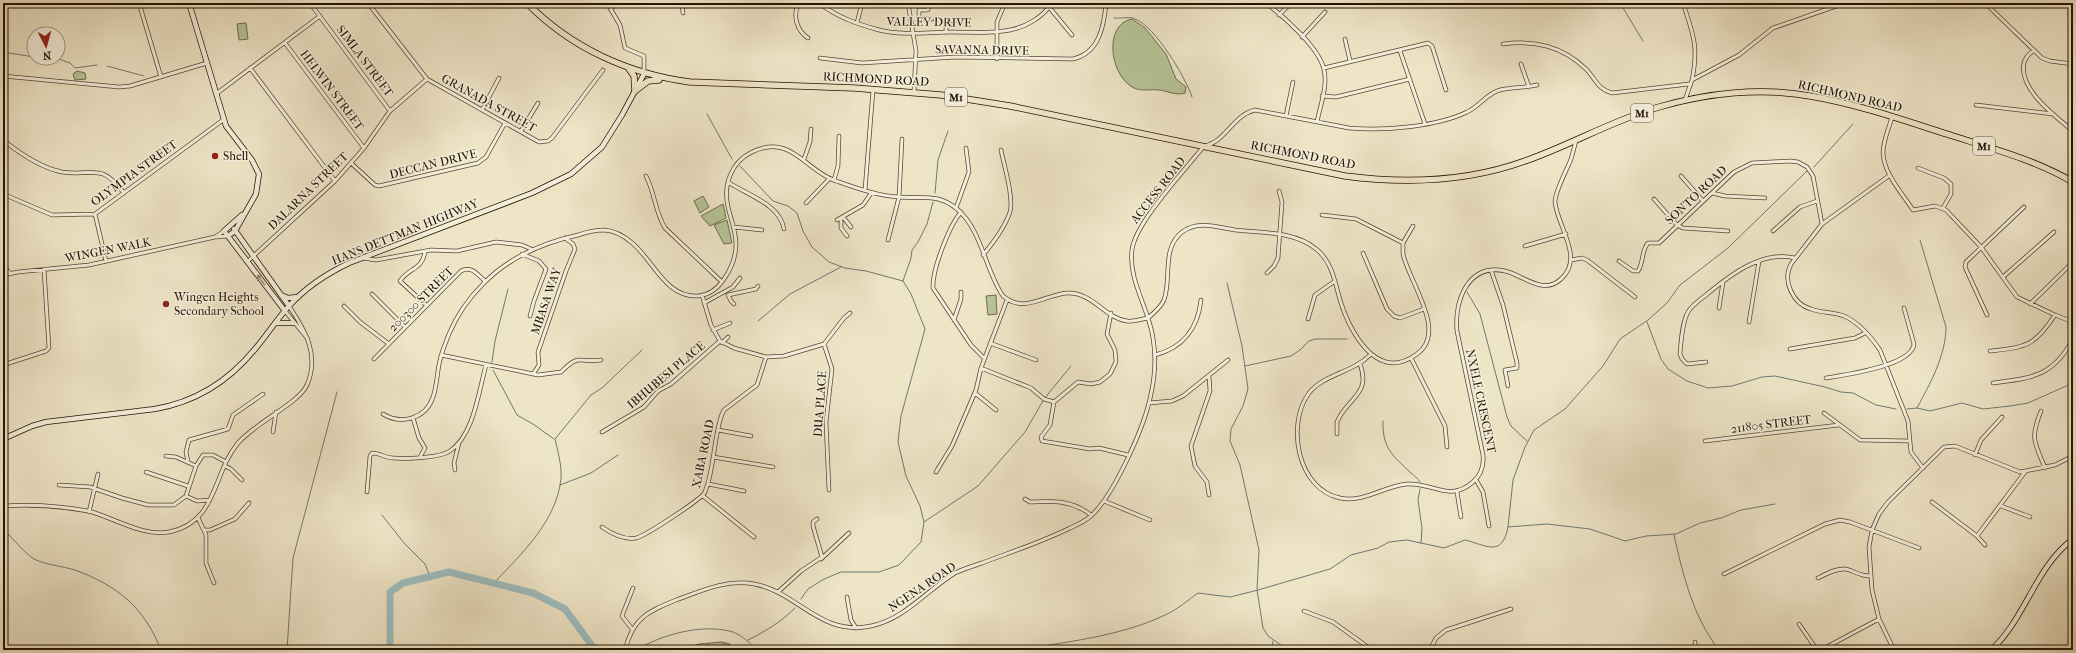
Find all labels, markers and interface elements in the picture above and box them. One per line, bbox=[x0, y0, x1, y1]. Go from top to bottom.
street label: VALLEY DRIVE bbox=[885, 14, 972, 30]
street label: SIMLA STREET bbox=[334, 23, 397, 100]
north arrow bbox=[26, 26, 66, 66]
street label: SAVANNA DRIVE bbox=[935, 42, 1029, 58]
street label: HELWIN STREET bbox=[297, 47, 367, 134]
text: N bbox=[42, 49, 52, 62]
street label: RICHMOND ROAD bbox=[822, 69, 930, 89]
street label: GRANADA STREET bbox=[439, 71, 540, 135]
street label: RICHMOND ROAD bbox=[1797, 77, 1903, 115]
road number: M1 bbox=[945, 88, 967, 106]
road number: M1 bbox=[1631, 104, 1653, 122]
street label: OLYMPIA STREET bbox=[88, 136, 181, 209]
road number: M1 bbox=[1973, 137, 1995, 155]
street label: RICHMOND ROAD bbox=[1249, 138, 1357, 172]
street label: DECCAN DRIVE bbox=[388, 146, 478, 182]
place label: Shell bbox=[223, 149, 249, 163]
street label: DALARNA STREET bbox=[265, 149, 351, 233]
marker: Shell bbox=[210, 151, 220, 161]
street label: ACCESS ROAD bbox=[1127, 154, 1188, 227]
street label: SONTO ROAD bbox=[1662, 163, 1730, 227]
street label: HANS DETTMAN HIGHWAY bbox=[330, 196, 481, 268]
street label: WINGEN WALK bbox=[63, 235, 154, 265]
street label: 200300 STREET bbox=[386, 263, 457, 334]
street label: MBASA WAY bbox=[528, 265, 564, 336]
one-way arrow bbox=[257, 275, 266, 286]
place label: Wingen Heights Secondary School bbox=[173, 290, 265, 318]
marker: Wingen Heights Secondary School bbox=[161, 299, 171, 309]
street label: IBHUBESI PLACE bbox=[624, 338, 708, 412]
street label: NXELE CRESCENT bbox=[1463, 348, 1499, 455]
street label: DUA PLACE bbox=[811, 370, 829, 438]
street label: 211805 STREET bbox=[1730, 412, 1813, 436]
street label: XABA ROAD bbox=[689, 418, 717, 490]
street label: NGENA ROAD bbox=[885, 559, 959, 615]

